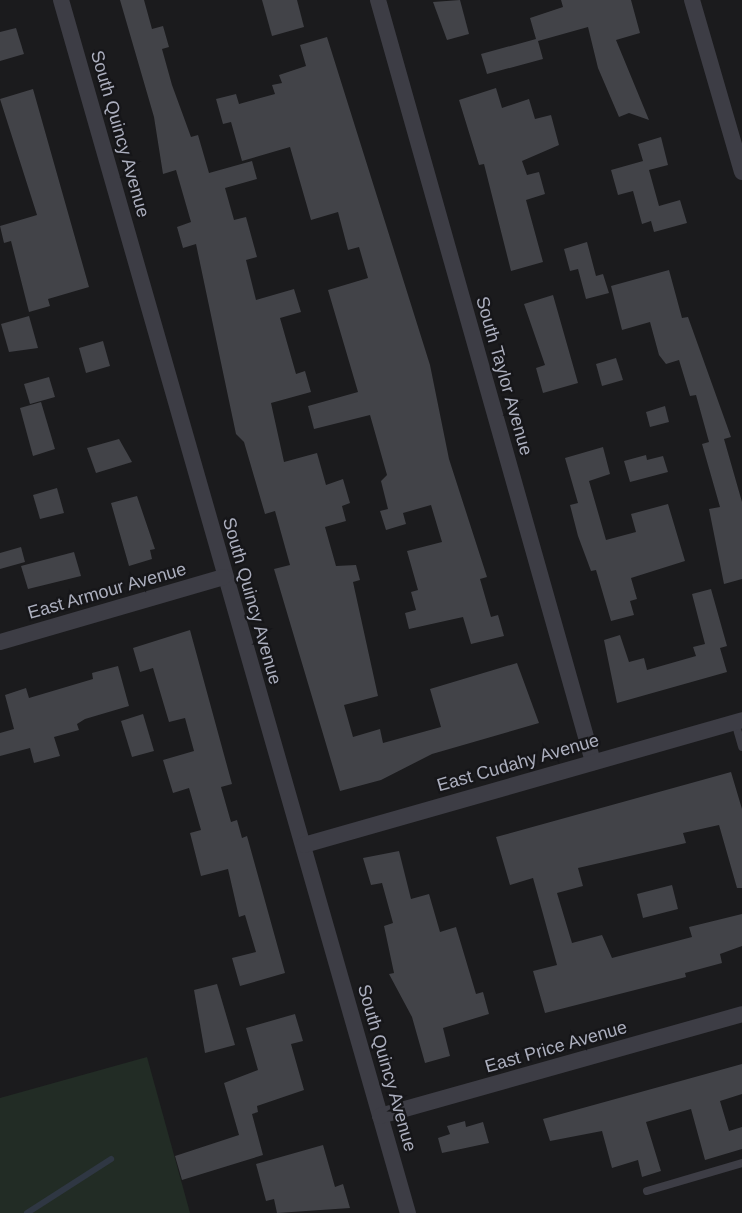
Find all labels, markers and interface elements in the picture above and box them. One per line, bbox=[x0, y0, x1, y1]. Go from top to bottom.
street label: South Quincy Avenue bbox=[86, 47, 154, 221]
street label: South Taylor Avenue bbox=[471, 293, 537, 459]
street label: South Quincy Avenue bbox=[218, 514, 286, 688]
street label: East Armour Avenue bbox=[24, 558, 190, 624]
street label: East Cudahy Avenue bbox=[434, 729, 602, 797]
street label: South Quincy Avenue bbox=[353, 981, 421, 1155]
street label: East Price Avenue bbox=[482, 1016, 630, 1078]

